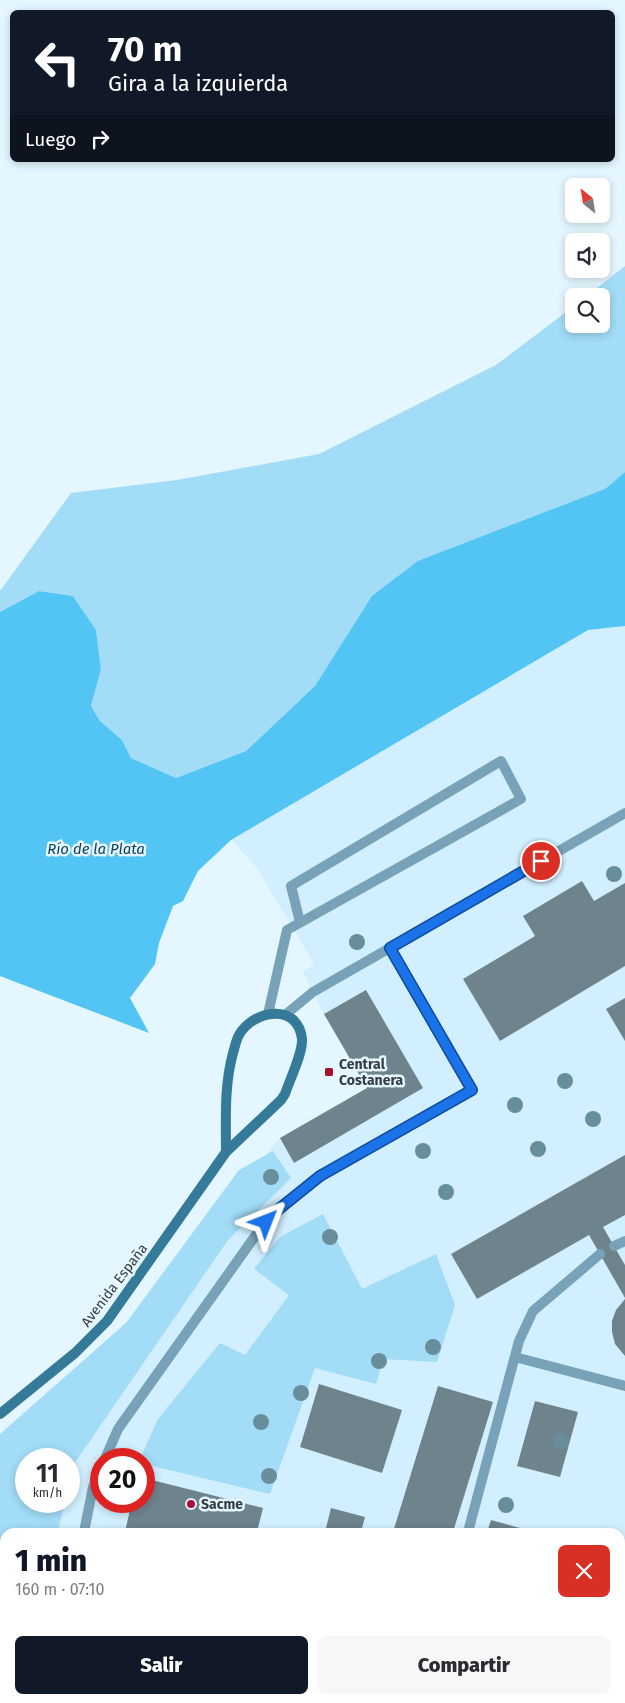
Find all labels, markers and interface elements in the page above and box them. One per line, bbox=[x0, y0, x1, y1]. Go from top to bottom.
text: 70 m bbox=[108, 28, 182, 70]
icon: left bbox=[25, 30, 90, 95]
text: Gira a la izquierda bbox=[108, 70, 288, 97]
icon: right bbox=[86, 125, 114, 153]
text: Luego bbox=[25, 128, 76, 151]
north arrow bbox=[565, 178, 610, 222]
map controls bbox=[565, 178, 610, 333]
button: sound bbox=[565, 233, 610, 278]
button: search bbox=[565, 288, 610, 333]
water label: Río de la Plata bbox=[47, 840, 145, 858]
pin bbox=[520, 840, 562, 882]
icon: arrive bbox=[527, 847, 555, 875]
place label: Central Costanera bbox=[339, 1056, 404, 1089]
marker: Central Costanera bbox=[323, 1066, 335, 1078]
position arrow bbox=[239, 1195, 291, 1247]
street label: Avenida España bbox=[78, 1240, 151, 1330]
speed limit sign: 20 bbox=[90, 1448, 155, 1513]
text: 11 bbox=[36, 1459, 59, 1489]
text: km/h bbox=[33, 1486, 62, 1500]
place label: Sacme bbox=[201, 1496, 243, 1513]
marker: Sacme bbox=[185, 1498, 197, 1510]
text: 1 min bbox=[15, 1543, 87, 1579]
button: close bbox=[558, 1545, 610, 1597]
text: 160 m · 07:10 bbox=[15, 1580, 104, 1599]
button: Salir bbox=[15, 1636, 308, 1694]
button: Compartir bbox=[318, 1636, 610, 1694]

